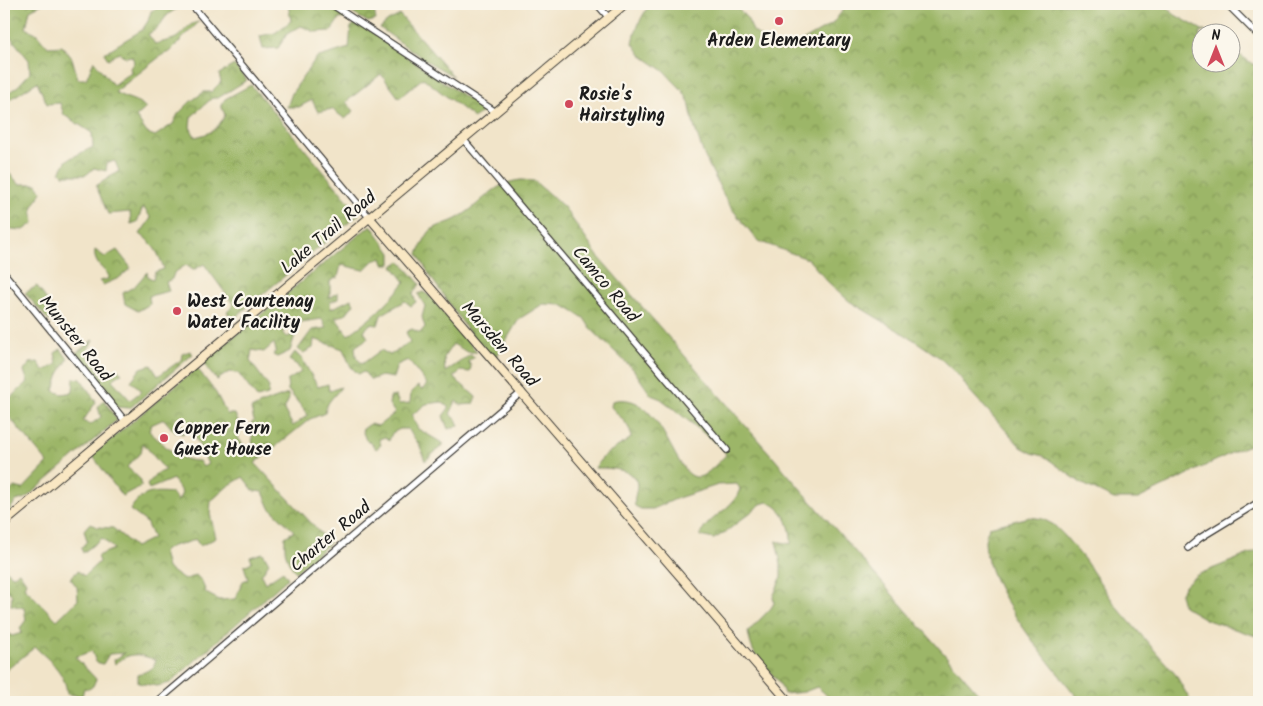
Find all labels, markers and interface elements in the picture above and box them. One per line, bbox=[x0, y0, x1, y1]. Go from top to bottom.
marker: Arden Elementary bbox=[773, 15, 785, 27]
north arrow bbox=[1190, 22, 1240, 72]
text: N bbox=[1212, 25, 1221, 47]
place label: Arden Elementary bbox=[707, 27, 851, 56]
place label: Rosie's Hairstyling bbox=[579, 81, 665, 131]
marker: Rosie's Hairstyling bbox=[563, 98, 575, 110]
street label: Lake Trail Road bbox=[274, 183, 384, 282]
street label: Camco Road bbox=[564, 240, 647, 331]
place label: West Courtenay Water Facility bbox=[187, 288, 314, 338]
street label: Munster Road bbox=[31, 289, 120, 389]
street label: Marsden Road bbox=[453, 295, 545, 395]
marker: West Courtenay Water Facility bbox=[171, 305, 183, 317]
place label: Copper Fern Guest House bbox=[174, 415, 272, 465]
marker: Copper Fern Guest House bbox=[158, 432, 170, 444]
street label: Charter Road bbox=[284, 494, 379, 580]

